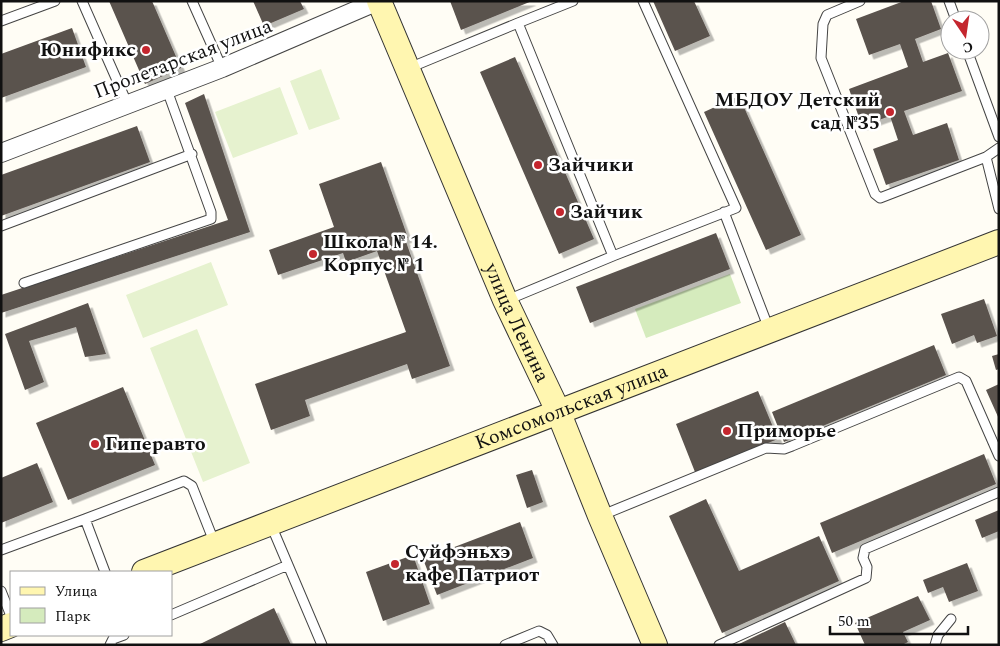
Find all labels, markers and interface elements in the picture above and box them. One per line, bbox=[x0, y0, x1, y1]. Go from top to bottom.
north arrow bbox=[940, 10, 990, 60]
street label: Пролетарская улица bbox=[89, 11, 277, 107]
place label: Юнификс bbox=[40, 35, 136, 65]
text: С bbox=[961, 36, 975, 59]
marker: Юнификс bbox=[140, 44, 152, 56]
place label: МБДОУ Детский сад №35 bbox=[715, 85, 880, 138]
marker: МБДОУ Детский сад №35 bbox=[884, 106, 896, 118]
place label: Зайчики bbox=[548, 150, 634, 180]
marker: Зайчики bbox=[532, 159, 544, 171]
place label: Зайчик bbox=[570, 197, 643, 227]
marker: Зайчик bbox=[554, 206, 566, 218]
place label: Школа № 14. Корпус № 1 bbox=[323, 227, 438, 280]
marker: Школа № 14. Корпус № 1 bbox=[307, 248, 319, 260]
street label: улица Ленина bbox=[476, 258, 557, 388]
street label: Комсомольская улица bbox=[470, 356, 672, 458]
place label: Приморье bbox=[737, 416, 836, 446]
marker: Приморье bbox=[721, 425, 733, 437]
place label: Гиперавто bbox=[105, 429, 206, 459]
marker: Гиперавто bbox=[89, 438, 101, 450]
place label: Суйфэньхэ кафе Патриот bbox=[405, 537, 539, 590]
marker: Суйфэньхэ кафе Патриот bbox=[389, 558, 401, 570]
legend bbox=[10, 571, 172, 636]
text: Улица bbox=[55, 580, 98, 603]
scale bar bbox=[830, 604, 968, 636]
text: Парк bbox=[55, 605, 91, 628]
text: 50 m bbox=[838, 610, 870, 633]

